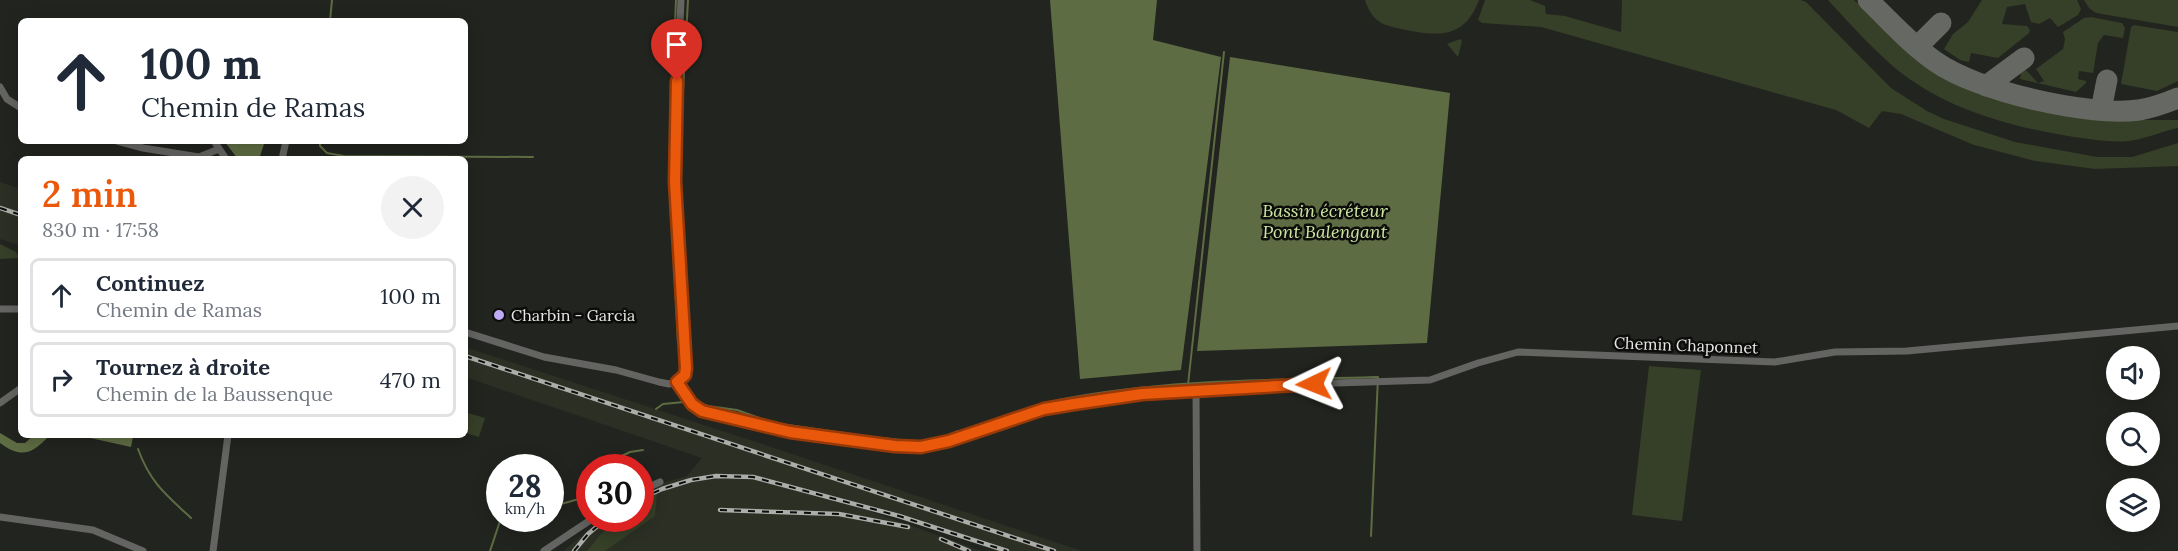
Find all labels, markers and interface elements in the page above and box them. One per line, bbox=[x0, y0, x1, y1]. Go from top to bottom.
pin bbox=[651, 19, 702, 81]
icon: arrive bbox=[660, 28, 693, 61]
text: 100 m bbox=[141, 37, 261, 91]
icon: ahead bbox=[42, 42, 120, 120]
text: Chemin de Ramas bbox=[141, 90, 365, 124]
text: 2 min bbox=[42, 171, 137, 217]
button: close bbox=[381, 176, 444, 239]
water label: Bassin écréteur Pont Balengant bbox=[1262, 199, 1389, 243]
text: 830 m · 17:58 bbox=[42, 217, 159, 242]
text: Continuez bbox=[96, 269, 204, 297]
icon: ahead bbox=[45, 279, 78, 312]
text: 100 m bbox=[380, 282, 441, 310]
text: Chemin de Ramas bbox=[96, 297, 262, 322]
place label: Charbin - Garcia bbox=[511, 305, 635, 325]
marker: Charbin - Garcia bbox=[492, 308, 506, 322]
street label: Chemin Chaponnet bbox=[1614, 332, 1759, 358]
map controls bbox=[2106, 346, 2160, 532]
button: sound bbox=[2106, 346, 2160, 400]
position arrow bbox=[1282, 352, 1346, 416]
text: Tournez à droite bbox=[96, 353, 270, 381]
icon: right bbox=[45, 363, 78, 396]
text: 470 m bbox=[380, 366, 441, 394]
text: Chemin de la Baussenque bbox=[96, 381, 333, 406]
button: search bbox=[2106, 412, 2160, 466]
speed limit sign: 30 bbox=[576, 454, 654, 532]
text: 28 bbox=[508, 467, 542, 505]
button: layers bbox=[2106, 478, 2160, 532]
text: km/h bbox=[505, 499, 545, 518]

